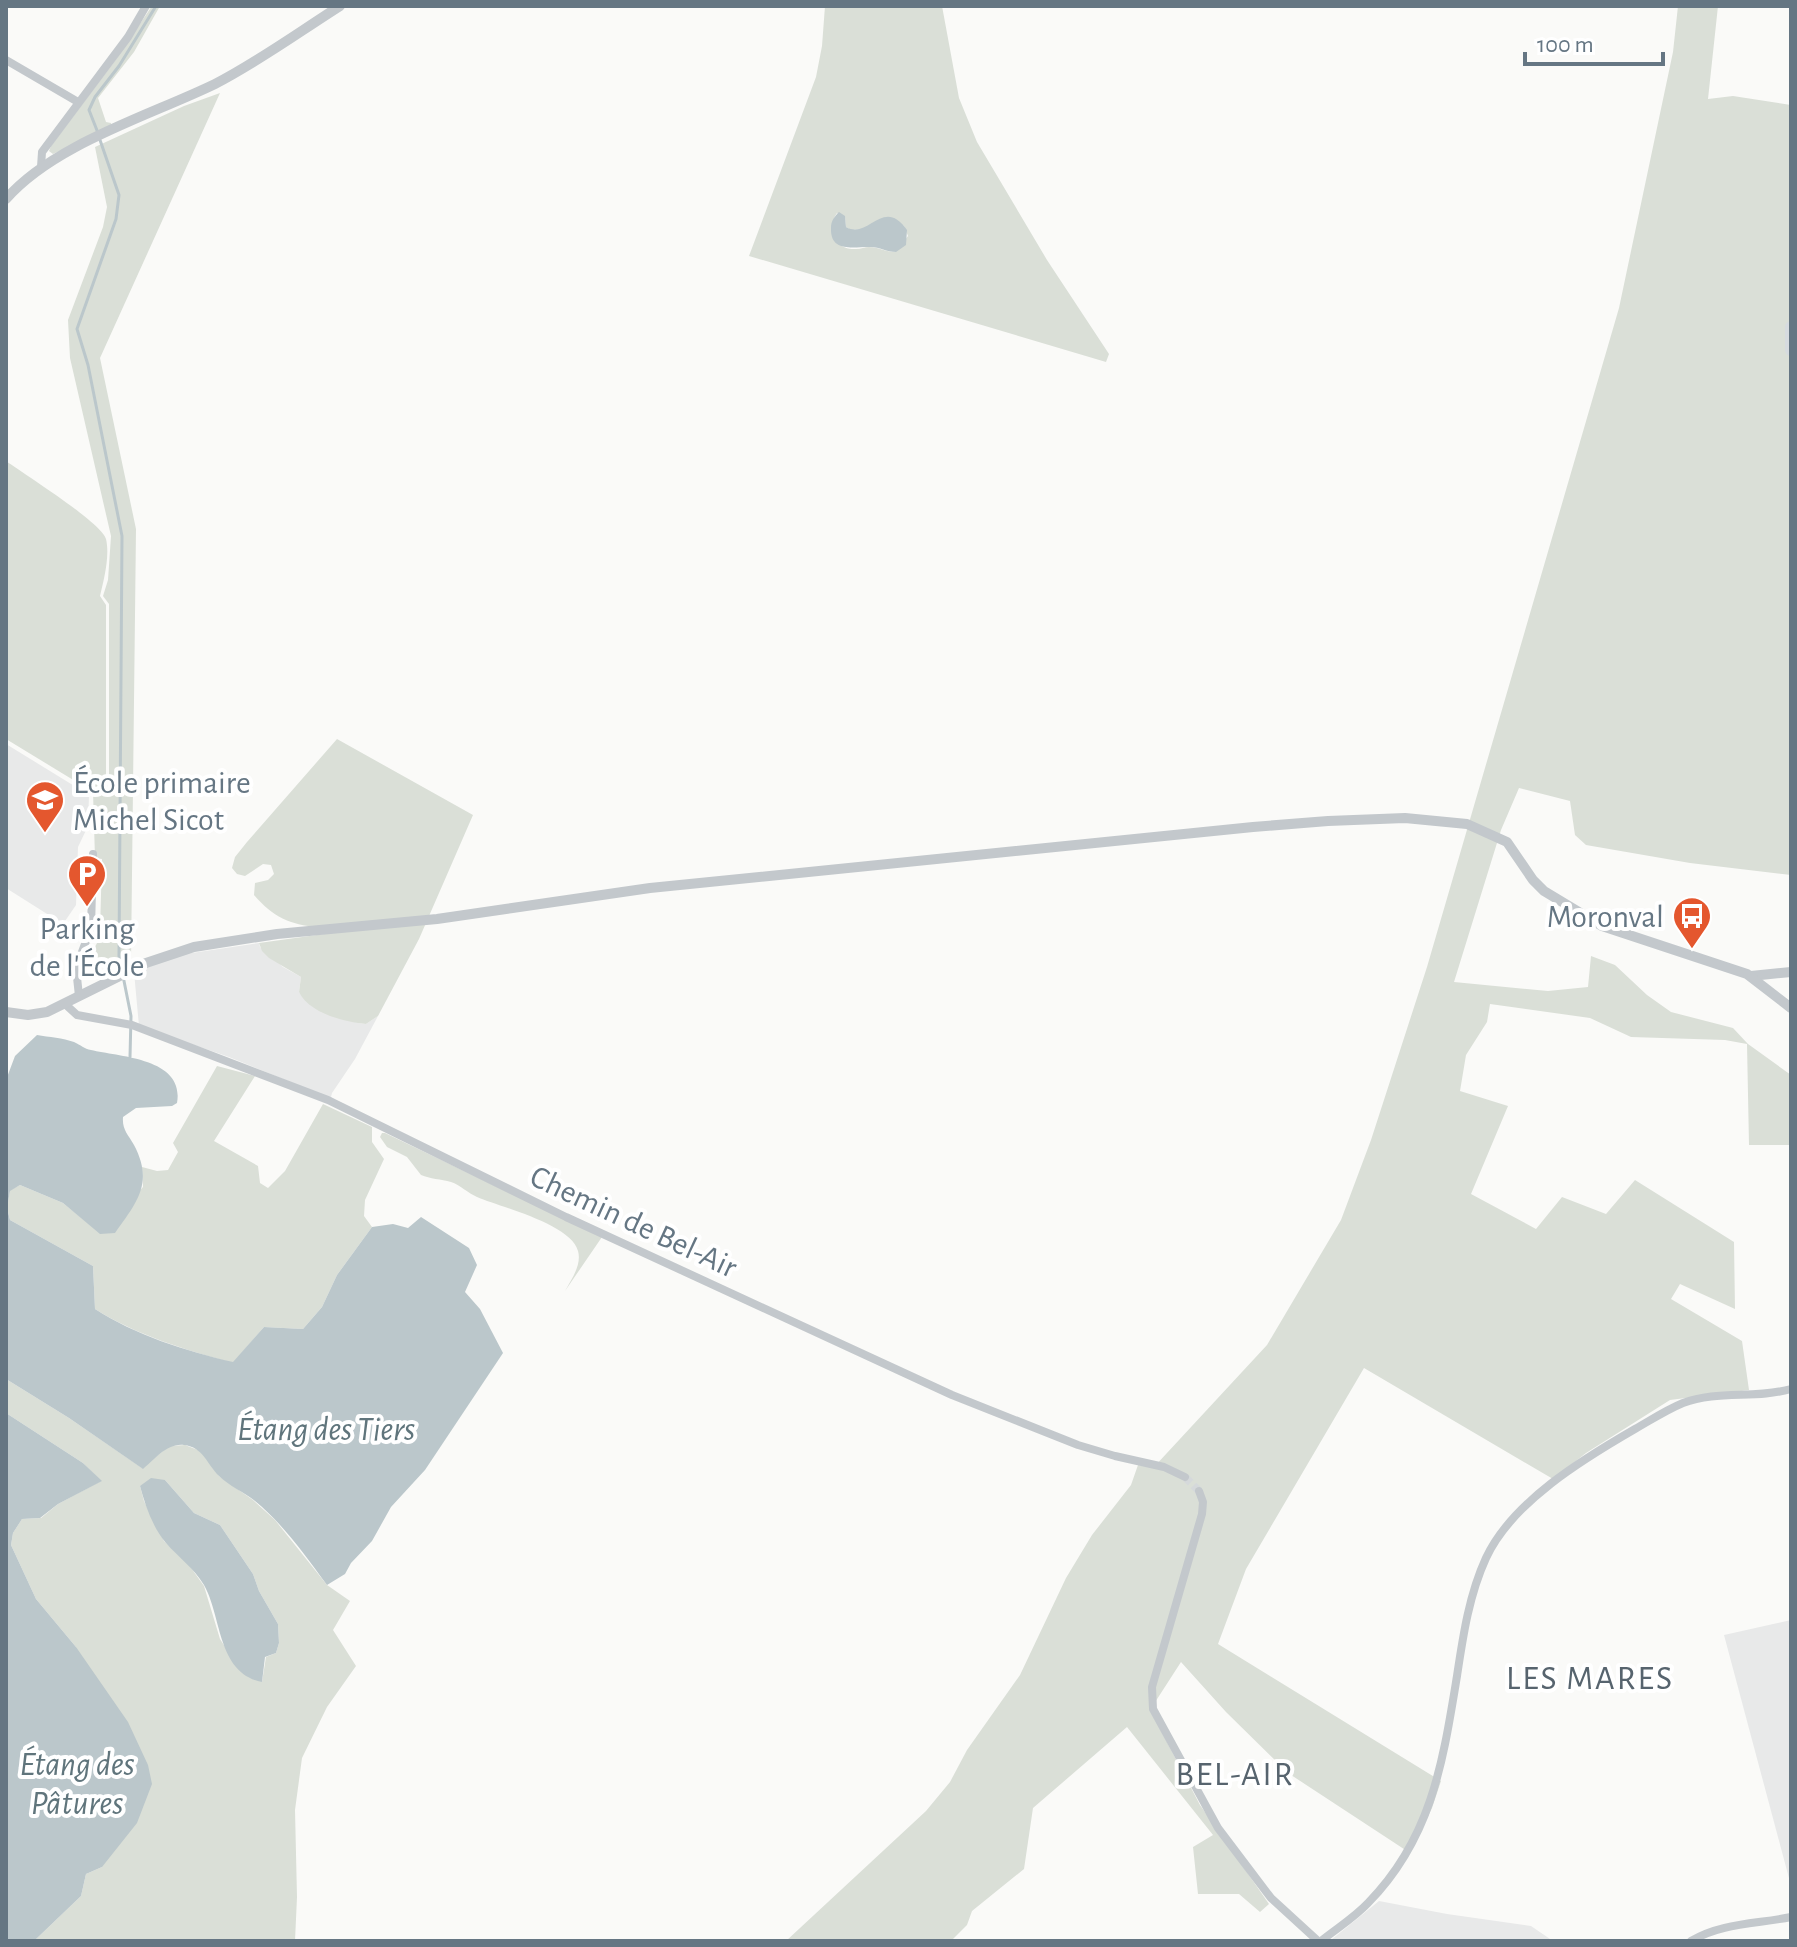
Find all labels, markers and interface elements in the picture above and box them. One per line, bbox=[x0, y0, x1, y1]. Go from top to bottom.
scale bar bbox=[1525, 16, 1663, 66]
text: 100 m bbox=[1537, 33, 1594, 57]
place label: École primaire Michel Sicot bbox=[73, 764, 251, 836]
school or university icon: École primaire Michel Sicot bbox=[24, 779, 66, 834]
parking icon: Parking de l'École bbox=[66, 853, 108, 908]
bus stop icon: Moronval bbox=[1671, 895, 1713, 950]
place label: Moronval bbox=[1547, 901, 1664, 933]
place label: Parking de l'École bbox=[29, 913, 145, 982]
street label: Chemin de Bel-Air bbox=[525, 1160, 742, 1284]
water label: Étang des Tiers bbox=[237, 1410, 415, 1447]
district label: LES MARES bbox=[1506, 1662, 1674, 1696]
water label: Étang des Pâtures bbox=[19, 1745, 135, 1821]
district label: BEL-AIR bbox=[1175, 1758, 1295, 1792]

